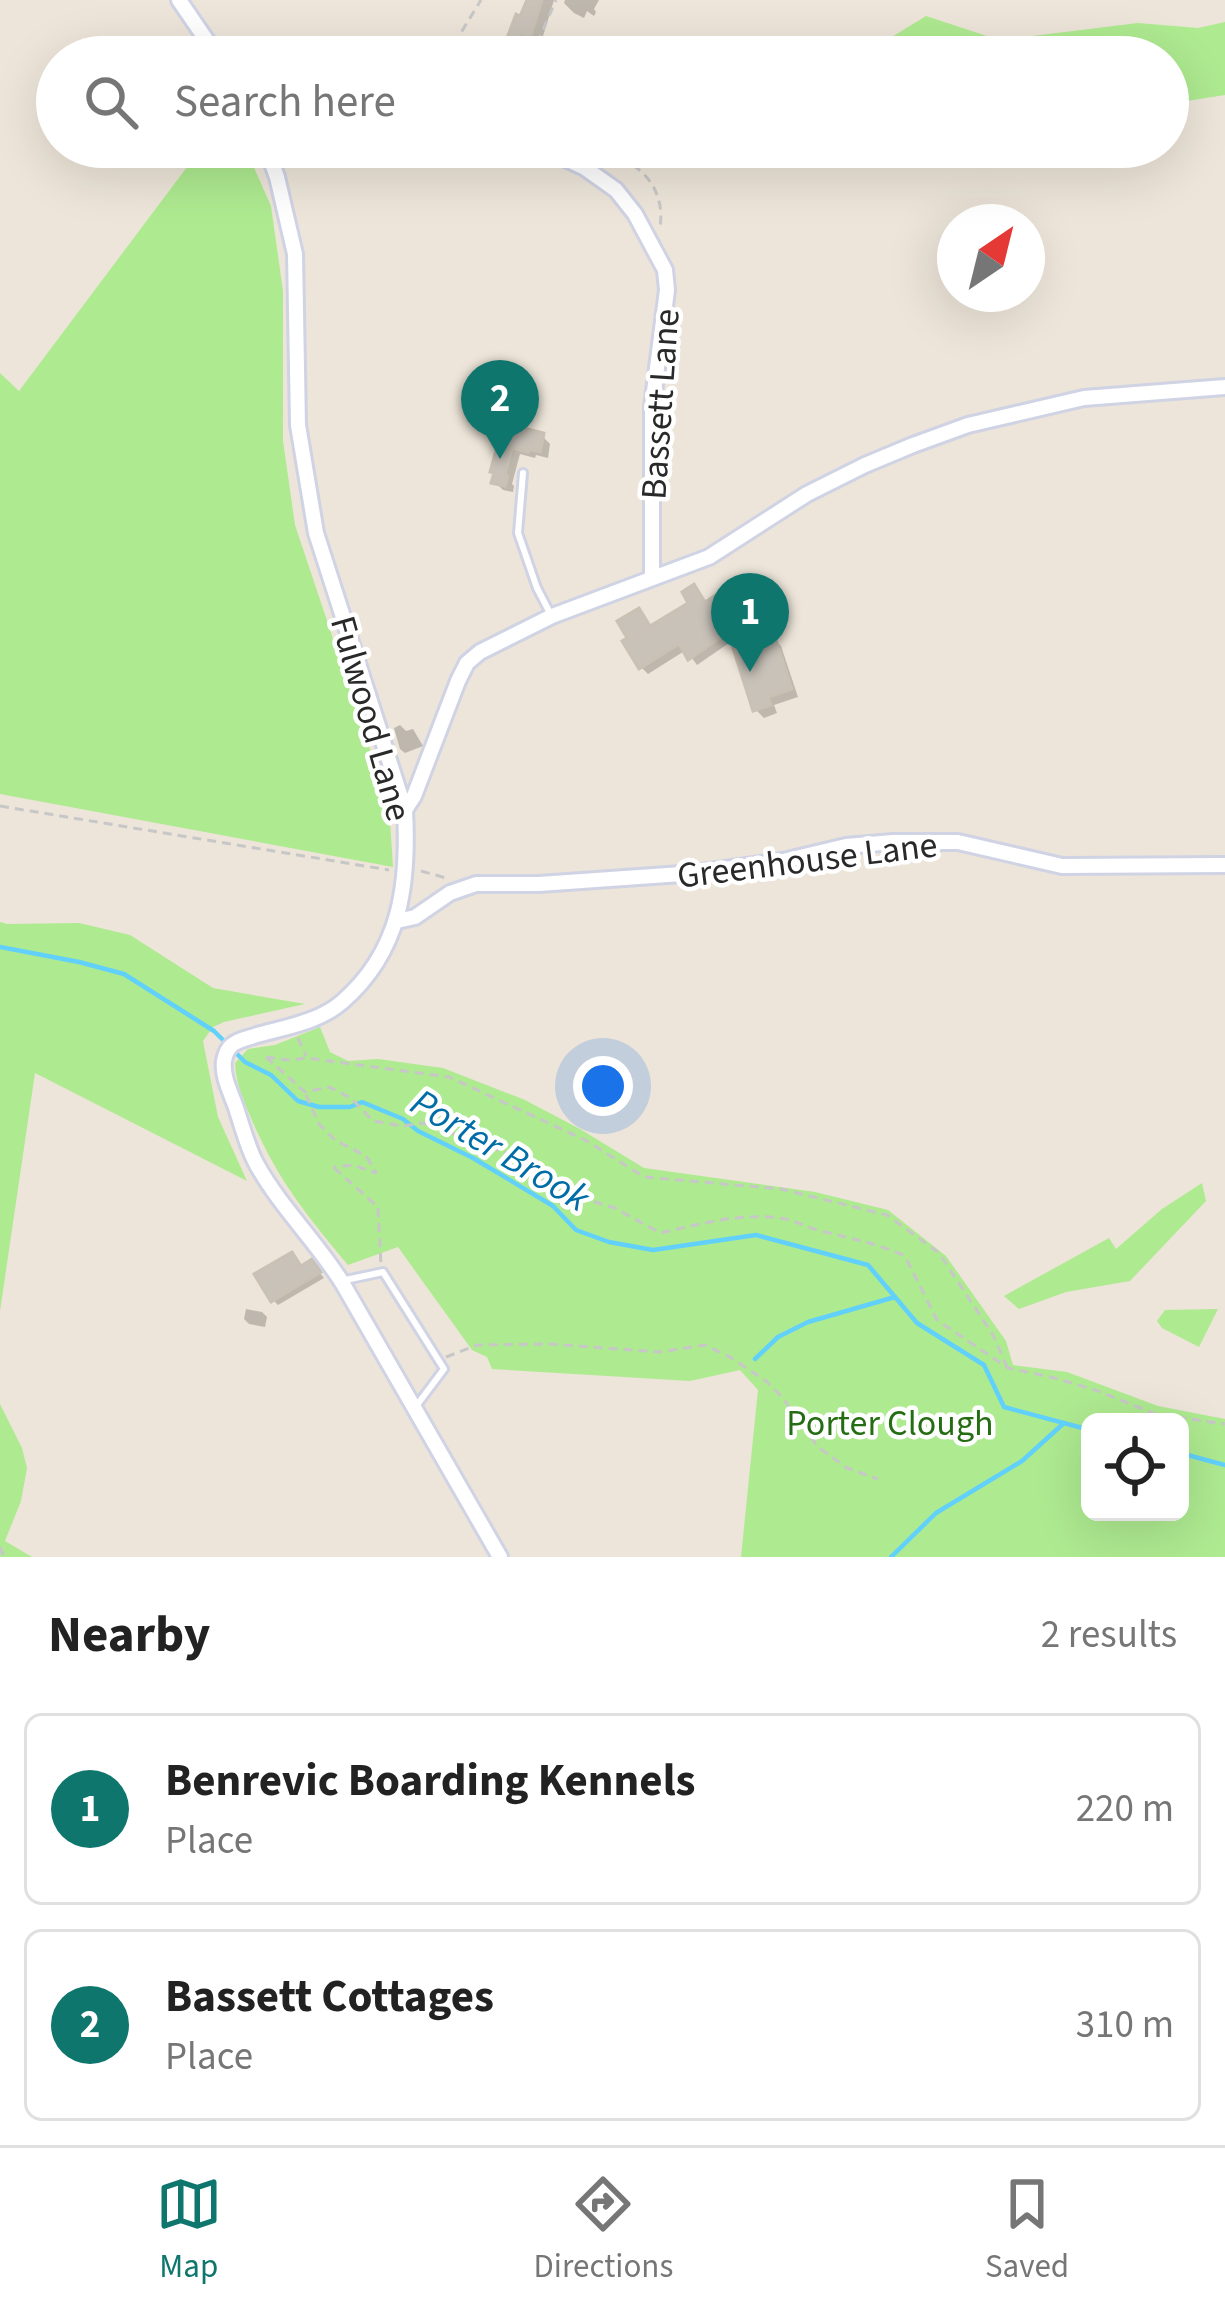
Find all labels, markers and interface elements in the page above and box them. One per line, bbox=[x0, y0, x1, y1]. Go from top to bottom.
search box bbox=[36, 36, 1189, 168]
icon: search bbox=[78, 69, 144, 135]
text: Search here bbox=[174, 70, 396, 134]
north arrow bbox=[937, 204, 1045, 312]
street label: Bassett Lane bbox=[628, 307, 693, 501]
pin: 2 bbox=[461, 360, 539, 459]
pin: 1 bbox=[711, 573, 789, 672]
street label: Fulwood Lane bbox=[317, 610, 424, 827]
street label: Greenhouse Lane bbox=[674, 819, 940, 902]
your location bbox=[573, 1056, 633, 1116]
water label: Porter Brook bbox=[400, 1075, 601, 1227]
park label: Porter Clough bbox=[786, 1398, 994, 1449]
map controls bbox=[1081, 1413, 1189, 1521]
button: locate bbox=[1081, 1413, 1189, 1521]
text: Nearby bbox=[48, 1599, 210, 1671]
text: 2 results bbox=[1041, 1607, 1177, 1663]
text: Benrevic Boarding Kennels bbox=[165, 1749, 695, 1813]
text: 1 bbox=[80, 1781, 100, 1837]
text: 220 m bbox=[1076, 1781, 1174, 1837]
text: Place bbox=[165, 1813, 253, 1869]
text: Bassett Cottages bbox=[165, 1965, 494, 2029]
text: 2 bbox=[80, 1997, 100, 2053]
text: 310 m bbox=[1076, 1997, 1174, 2053]
text: Place bbox=[165, 2029, 253, 2085]
tab: Map bbox=[156, 2171, 222, 2290]
tab: Directions bbox=[534, 2171, 673, 2290]
tab: Saved bbox=[985, 2171, 1069, 2290]

